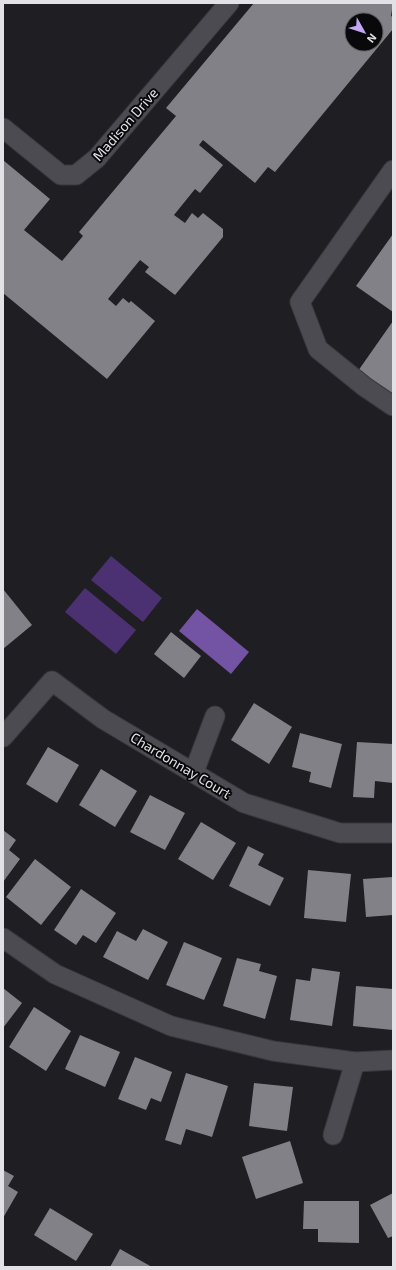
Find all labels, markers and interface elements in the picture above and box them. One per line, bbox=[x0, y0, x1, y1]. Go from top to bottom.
north arrow bbox=[344, 12, 384, 52]
text: N bbox=[365, 31, 380, 46]
street label: Madison Drive bbox=[89, 84, 161, 164]
street label: Chardonnay Court bbox=[128, 728, 234, 802]

